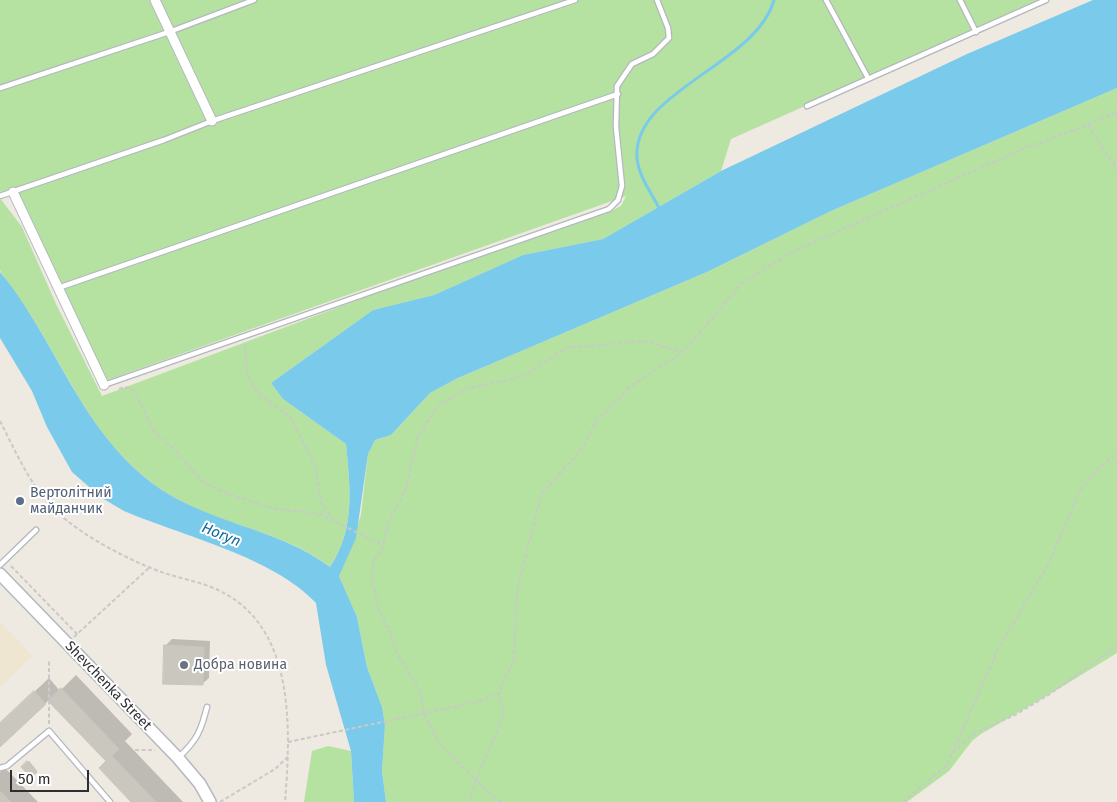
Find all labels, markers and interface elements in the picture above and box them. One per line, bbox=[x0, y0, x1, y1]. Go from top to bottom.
place label: Вертолітний майданчик bbox=[30, 485, 112, 518]
marker: Вертолітний майданчик bbox=[14, 495, 26, 507]
water label: Horyn bbox=[199, 519, 243, 551]
street label: Shevchenka Street bbox=[61, 638, 155, 734]
place label: Добра новина bbox=[194, 657, 287, 673]
marker: Добра новина bbox=[178, 659, 190, 671]
scale bar bbox=[12, 760, 91, 792]
text: 50 m bbox=[18, 770, 51, 788]

